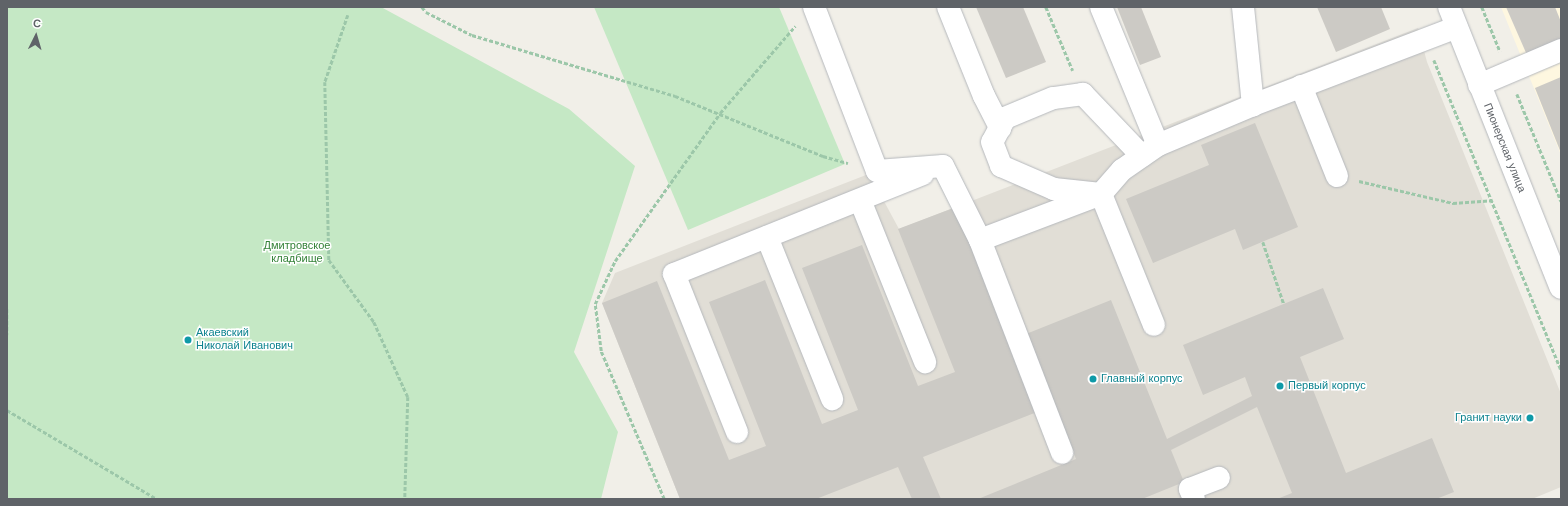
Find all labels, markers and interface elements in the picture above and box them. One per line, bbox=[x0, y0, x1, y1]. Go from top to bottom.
north arrow bbox=[16, 16, 56, 56]
text: С bbox=[33, 17, 42, 30]
street label: Пионерская улица bbox=[1480, 101, 1528, 195]
park label: Дмитровское кладбище bbox=[264, 240, 330, 266]
place label: Акаевский Николай Иванович bbox=[196, 327, 293, 353]
marker: Акаевский Николай Иванович bbox=[183, 335, 193, 345]
place label: Главный корпус bbox=[1101, 372, 1183, 386]
marker: Главный корпус bbox=[1088, 374, 1098, 384]
place label: Первый корпус bbox=[1288, 379, 1366, 393]
marker: Первый корпус bbox=[1275, 381, 1285, 391]
place label: Гранит науки bbox=[1455, 411, 1522, 425]
marker: Гранит науки bbox=[1525, 413, 1535, 423]

